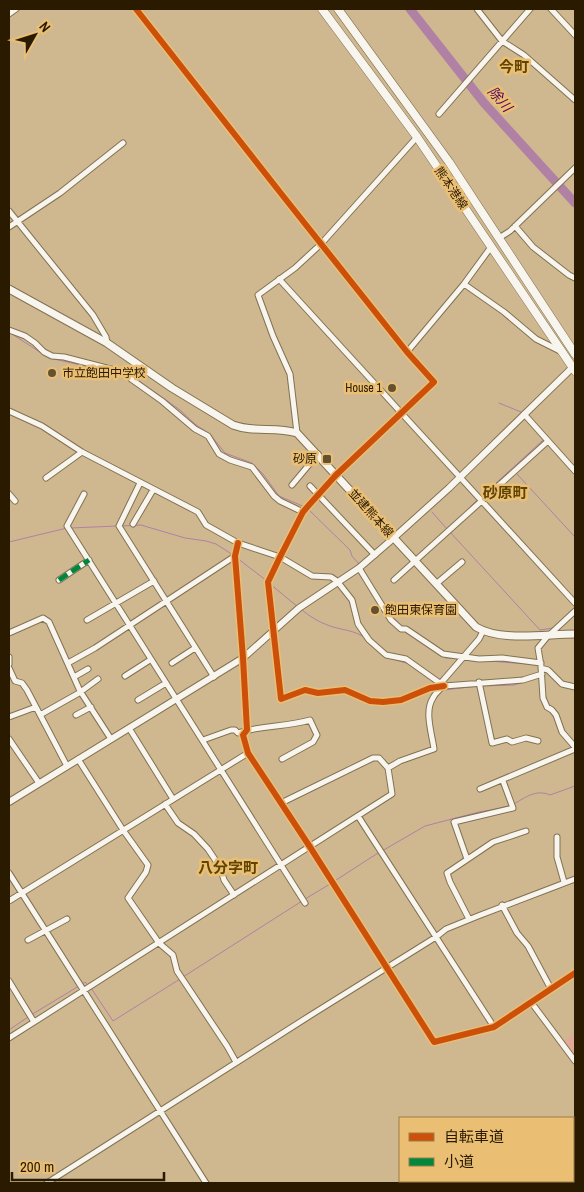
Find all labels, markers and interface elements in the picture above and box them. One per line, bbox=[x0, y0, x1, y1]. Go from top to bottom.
north arrow bbox=[10, 10, 60, 60]
text: N bbox=[35, 18, 55, 36]
district label: 今町 bbox=[499, 56, 529, 77]
water label: 除川 bbox=[484, 83, 517, 117]
street label: 熊本港線 bbox=[431, 164, 471, 212]
place label: 市立飽田中学校 bbox=[62, 365, 146, 381]
marker: 市立飽田中学校 bbox=[46, 367, 58, 379]
place label: House 1 bbox=[345, 380, 383, 396]
marker: House 1 bbox=[386, 382, 398, 394]
place label: 砂原 bbox=[293, 451, 317, 467]
marker: 砂原 bbox=[321, 453, 333, 465]
district label: 砂原町 bbox=[482, 482, 528, 503]
street label: 並建熊本線 bbox=[345, 485, 397, 541]
place label: 飽田東保育園 bbox=[385, 602, 457, 618]
marker: 飽田東保育園 bbox=[369, 604, 381, 616]
district label: 八分字町 bbox=[198, 857, 258, 878]
legend bbox=[399, 1117, 574, 1182]
text: 自転車道 bbox=[444, 1126, 504, 1147]
scale bar bbox=[12, 1150, 165, 1182]
text: 小道 bbox=[444, 1151, 474, 1172]
text: 200 m bbox=[20, 1156, 54, 1177]

